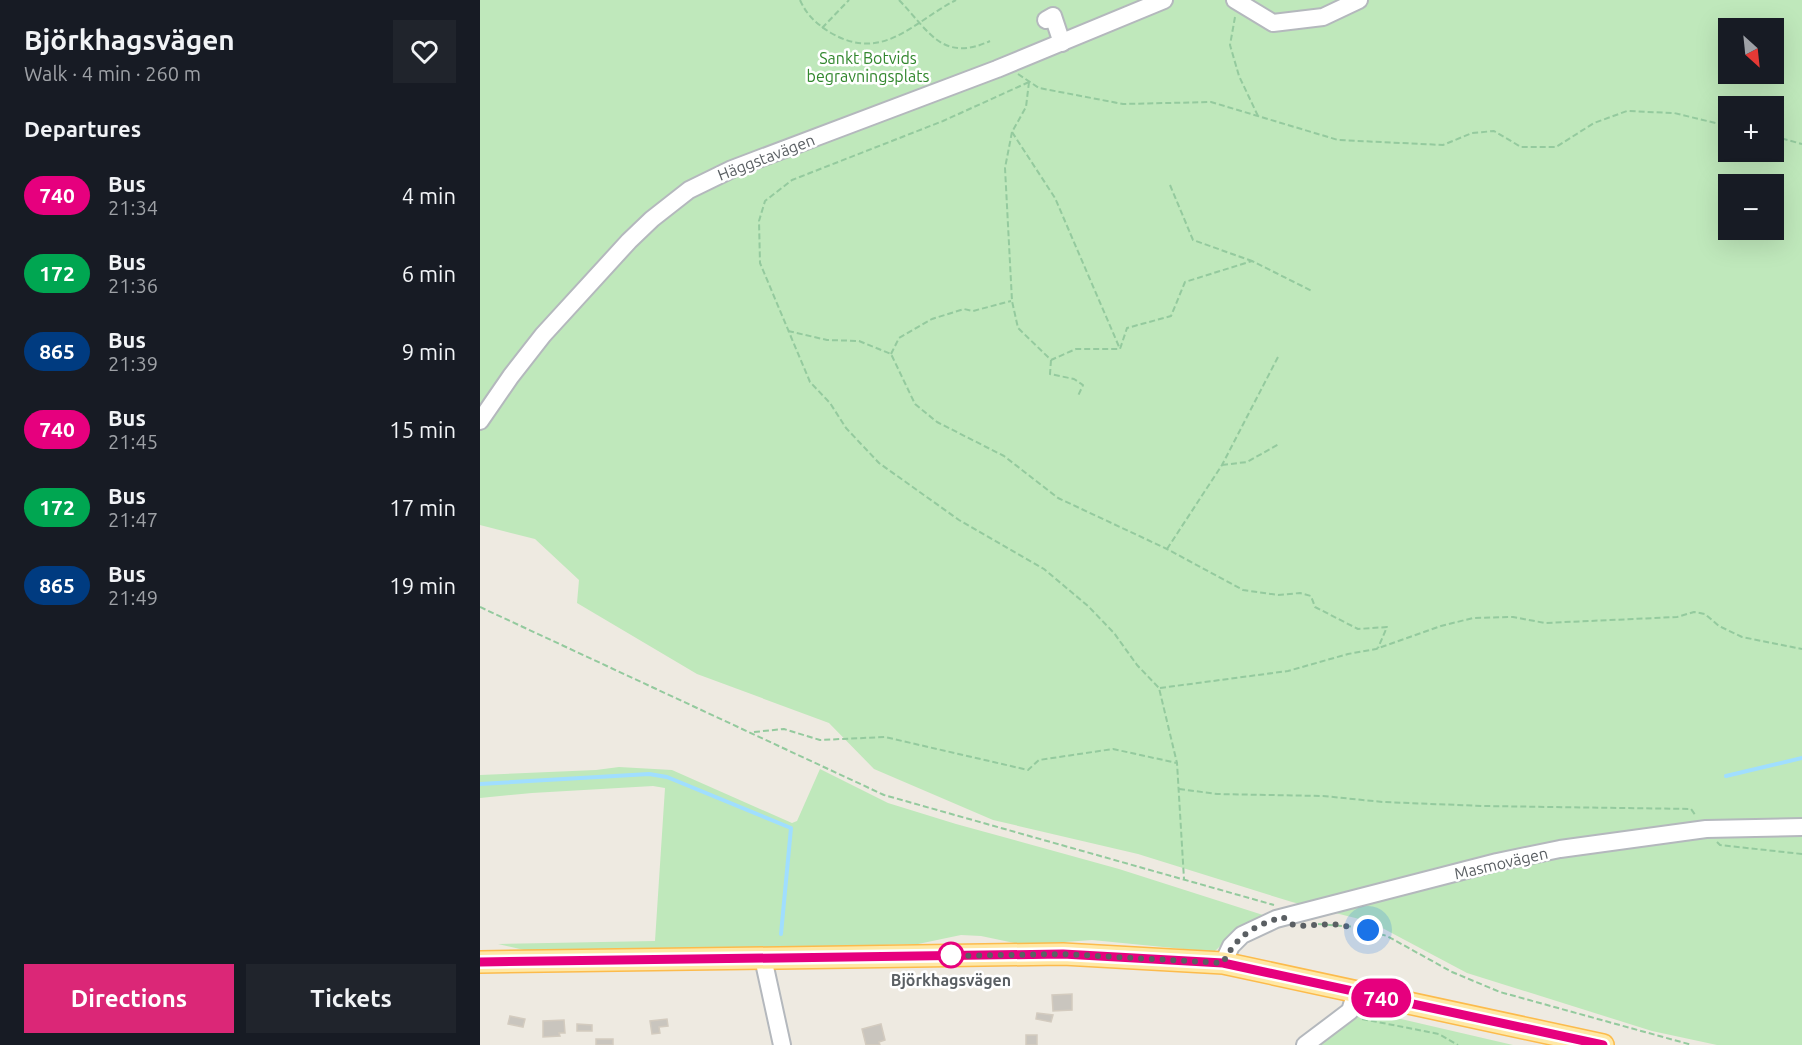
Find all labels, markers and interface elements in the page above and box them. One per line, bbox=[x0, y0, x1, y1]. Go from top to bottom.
north arrow bbox=[1718, 18, 1784, 84]
map controls bbox=[1718, 18, 1784, 240]
button: heart bbox=[393, 20, 456, 83]
text: Björkhagsvägen bbox=[24, 24, 235, 55]
park label: Sankt Botvids begravningsplats bbox=[807, 49, 929, 85]
text: Walk · 4 min · 260 m bbox=[24, 62, 201, 85]
button: + bbox=[1718, 96, 1784, 162]
text: Departures bbox=[24, 116, 141, 141]
street label: Häggstavägen bbox=[715, 130, 817, 184]
text: Bus bbox=[108, 171, 146, 196]
button: − bbox=[1718, 174, 1784, 240]
text: 740 bbox=[39, 183, 75, 207]
text: 4 min bbox=[402, 183, 456, 208]
text: 21:34 bbox=[108, 196, 158, 219]
text: Bus bbox=[108, 249, 146, 274]
text: 172 bbox=[39, 261, 75, 285]
text: 6 min bbox=[402, 261, 456, 286]
text: 21:36 bbox=[108, 274, 158, 297]
text: Bus bbox=[108, 327, 146, 352]
text: 865 bbox=[39, 339, 75, 363]
text: 9 min bbox=[402, 339, 456, 364]
text: 21:39 bbox=[108, 352, 158, 375]
text: Bus bbox=[108, 405, 146, 430]
text: 740 bbox=[39, 417, 75, 441]
text: 15 min bbox=[389, 417, 456, 442]
text: 21:45 bbox=[108, 430, 158, 453]
text: Bus bbox=[108, 483, 146, 508]
text: 172 bbox=[39, 495, 75, 519]
text: 17 min bbox=[389, 495, 456, 520]
text: 21:47 bbox=[108, 508, 158, 531]
text: Bus bbox=[108, 561, 146, 586]
text: 865 bbox=[39, 573, 75, 597]
text: 19 min bbox=[389, 573, 456, 598]
text: 21:49 bbox=[108, 586, 158, 609]
street label: Masmovägen bbox=[1452, 843, 1550, 883]
your location bbox=[1353, 915, 1383, 945]
marker: Björkhagsvägen bbox=[938, 942, 964, 968]
button: Directions bbox=[24, 964, 234, 1033]
button: Tickets bbox=[246, 964, 456, 1033]
place label: Björkhagsvägen bbox=[891, 971, 1011, 989]
line badge: 740 bbox=[1346, 978, 1416, 1018]
text: 740 bbox=[1363, 986, 1399, 1010]

